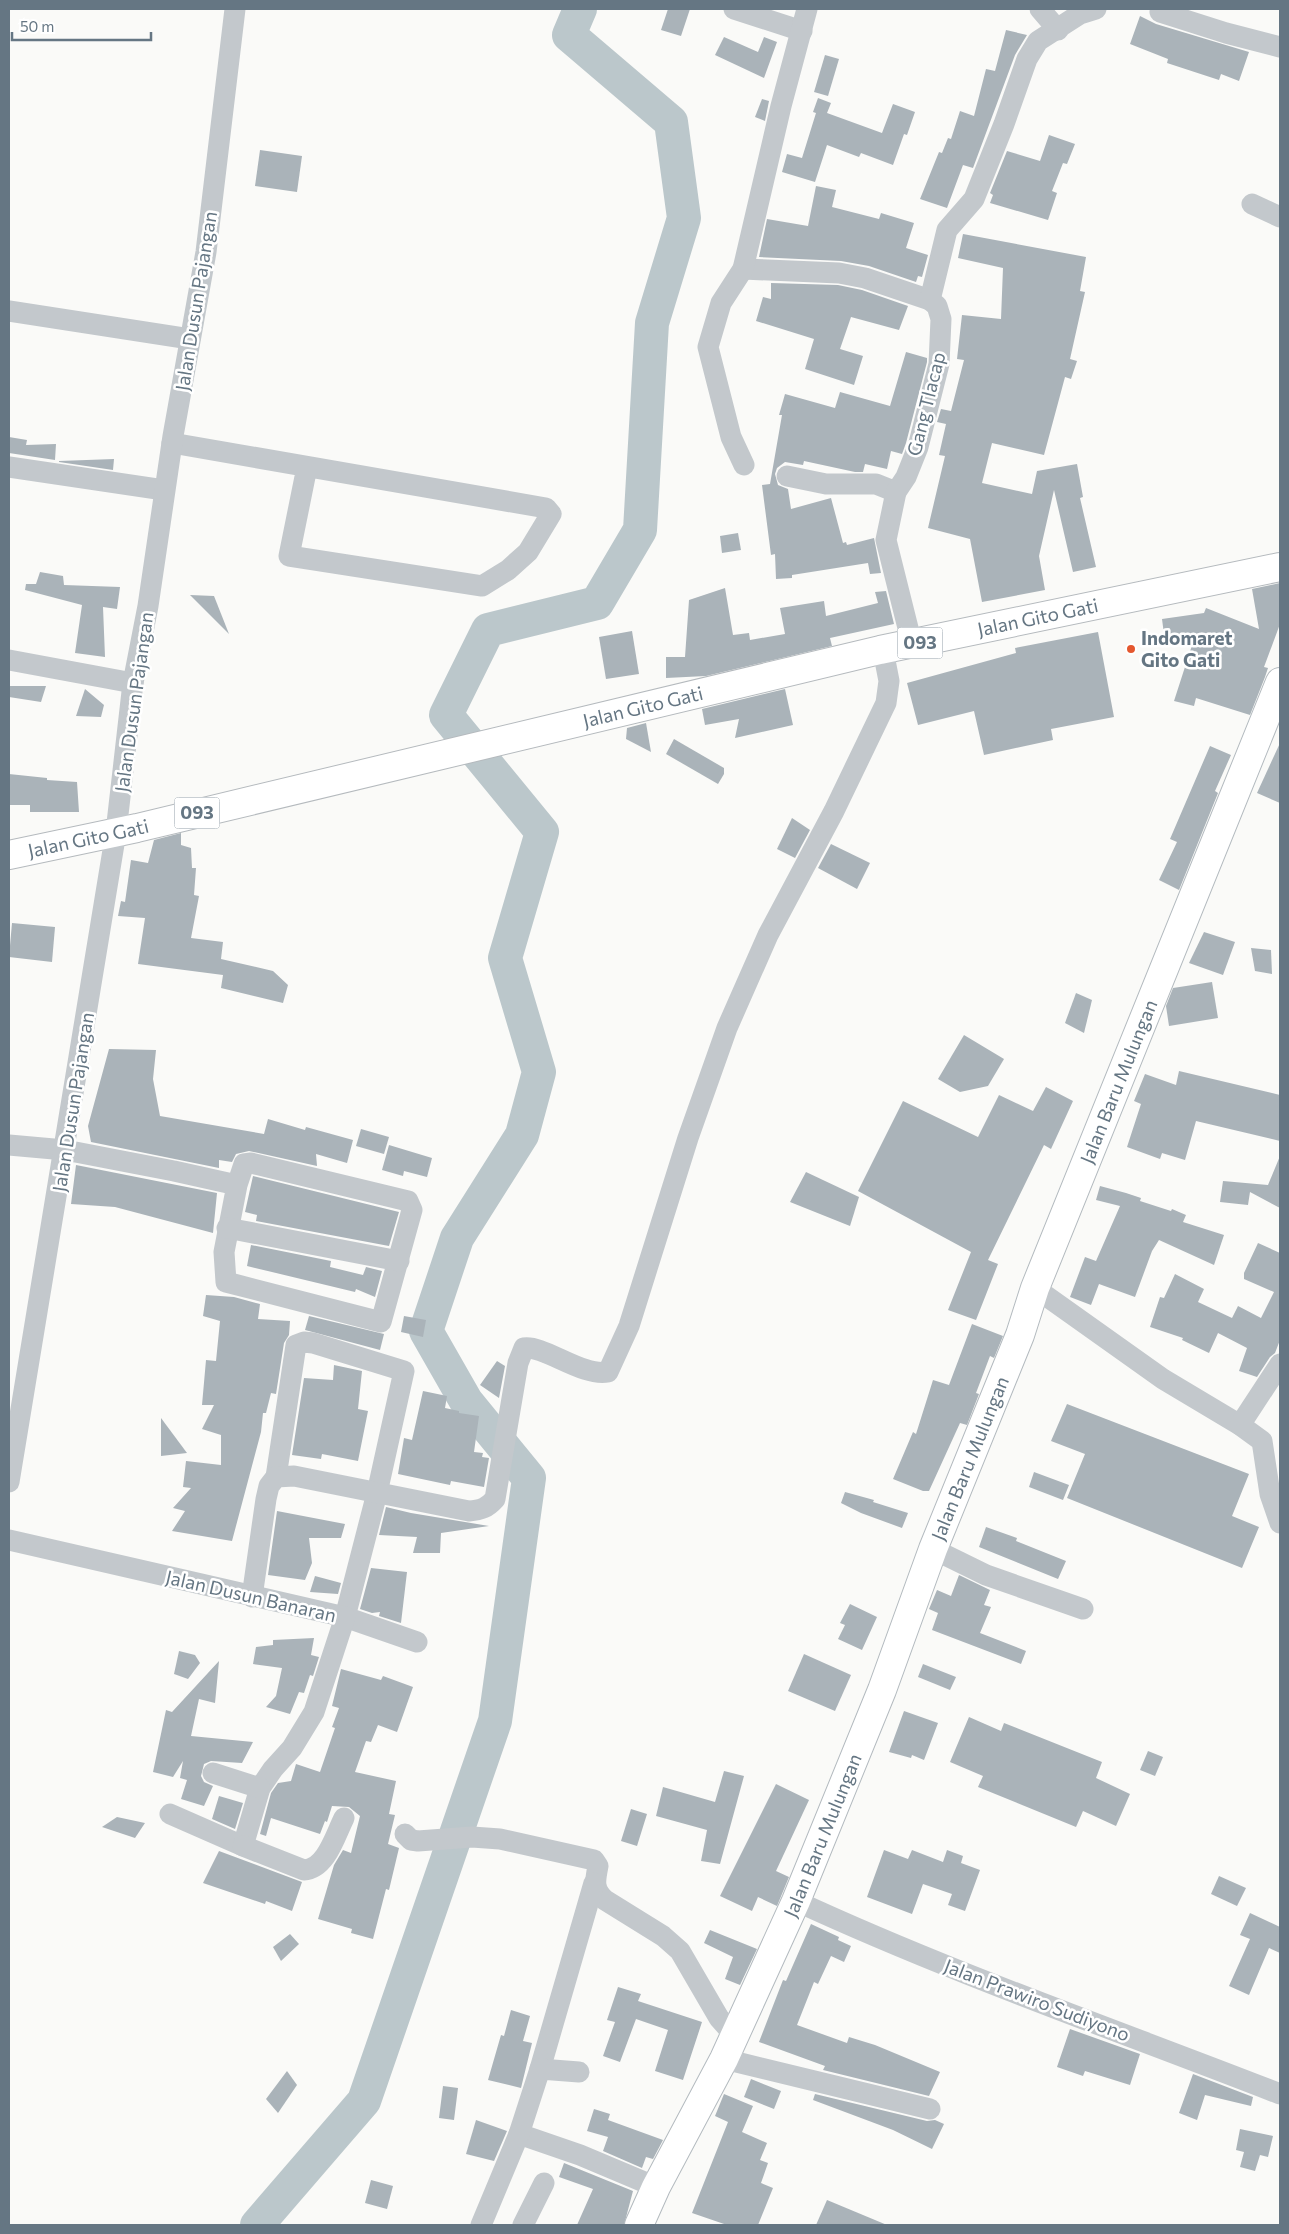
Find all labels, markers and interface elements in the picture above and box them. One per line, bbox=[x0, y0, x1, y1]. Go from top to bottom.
scale bar bbox=[12, 10, 151, 42]
text: 50 m bbox=[20, 17, 54, 35]
street label: Jalan Dusun Pajangan bbox=[170, 209, 221, 392]
street label: Gang Tlacap bbox=[902, 350, 950, 458]
street label: Jalan Gito Gati bbox=[975, 593, 1100, 641]
street label: Jalan Dusun Pajangan bbox=[109, 610, 158, 793]
place label: Indomaret Gito Gati bbox=[1141, 626, 1233, 671]
road number: 093 bbox=[898, 628, 942, 658]
marker: Indomaret Gito Gati bbox=[1125, 643, 1137, 655]
street label: Jalan Gito Gati bbox=[580, 681, 705, 732]
road number: 093 bbox=[174, 798, 220, 828]
street label: Jalan Gito Gati bbox=[26, 814, 151, 862]
street label: Jalan Baru Mulungan bbox=[1075, 996, 1161, 1167]
street label: Jalan Dusun Pajangan bbox=[47, 1010, 98, 1193]
street label: Jalan Baru Mulungan bbox=[926, 1373, 1013, 1543]
street label: Jalan Dusun Banaran bbox=[164, 1565, 339, 1626]
street label: Jalan Baru Mulungan bbox=[778, 1750, 866, 1921]
street label: Jalan Prawiro Sudiyono bbox=[941, 1954, 1133, 2046]

